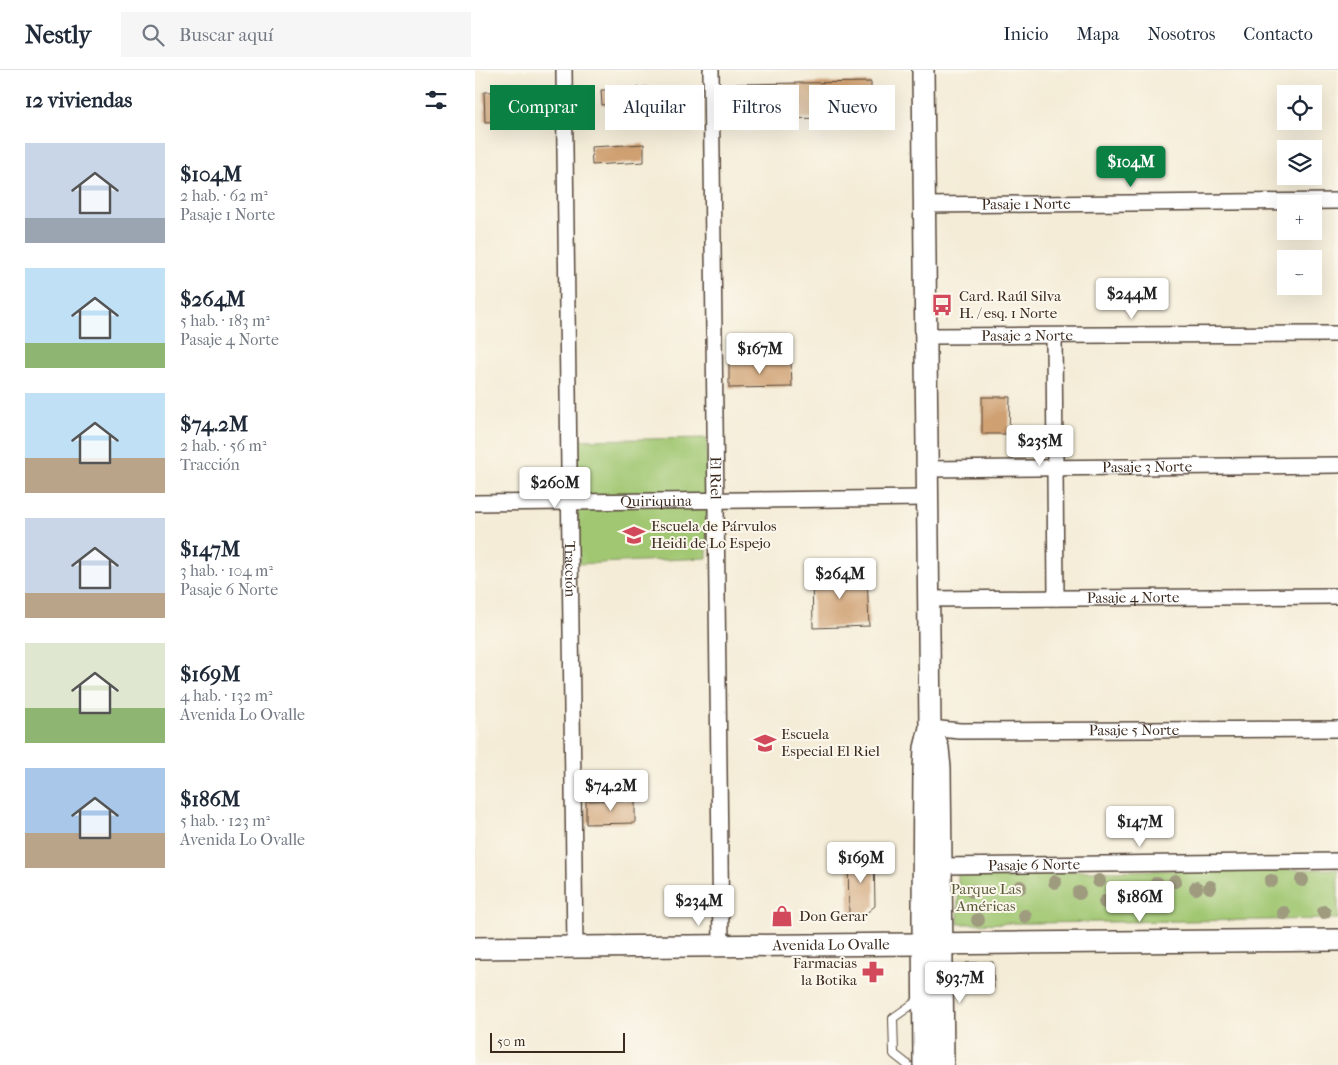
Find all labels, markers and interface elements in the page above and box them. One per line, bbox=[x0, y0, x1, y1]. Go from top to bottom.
search box bbox=[121, 12, 471, 57]
text: Nestly bbox=[25, 21, 91, 49]
icon: search bbox=[139, 21, 167, 49]
text: Buscar aquí bbox=[179, 24, 273, 46]
text: Inicio bbox=[1004, 24, 1049, 45]
text: Mapa bbox=[1077, 24, 1119, 45]
text: Nosotros bbox=[1147, 24, 1215, 45]
text: Contacto bbox=[1243, 24, 1313, 45]
chip: Comprar bbox=[490, 85, 595, 130]
chip: Alquilar bbox=[605, 85, 704, 130]
chip: Filtros bbox=[714, 85, 799, 130]
chip: Nuevo bbox=[809, 85, 895, 130]
map controls bbox=[1277, 85, 1322, 295]
button: locate bbox=[1277, 85, 1322, 130]
icon: filters bbox=[422, 86, 450, 114]
text: 12 viviendas bbox=[25, 88, 132, 112]
button: layers bbox=[1277, 140, 1322, 185]
pin: $104M bbox=[1096, 146, 1166, 188]
text: $104M bbox=[1107, 152, 1155, 171]
text: $104M bbox=[180, 162, 242, 186]
icon: home bbox=[65, 163, 125, 223]
text: 2 hab. · 62 m² bbox=[180, 186, 268, 205]
street label: Pasaje 1 Norte bbox=[981, 195, 1071, 213]
button: + bbox=[1277, 195, 1322, 240]
text: Pasaje 1 Norte bbox=[180, 205, 275, 224]
button: − bbox=[1277, 250, 1322, 295]
pin: $244M bbox=[1097, 278, 1167, 320]
text: $244M bbox=[1107, 284, 1157, 303]
text: $264M bbox=[180, 287, 245, 311]
place label: Card. Raúl Silva H. / esq. 1 Norte bbox=[959, 287, 1062, 322]
icon: home bbox=[65, 288, 125, 348]
bus stop icon: Card. Raúl Silva H. / esq. 1 Norte bbox=[929, 292, 955, 318]
text: 5 hab. · 183 m² bbox=[180, 311, 270, 330]
street label: Pasaje 2 Norte bbox=[981, 326, 1073, 345]
text: Pasaje 4 Norte bbox=[180, 330, 279, 349]
pin: $167M bbox=[725, 332, 795, 375]
text: $167M bbox=[737, 339, 783, 358]
text: $74.2M bbox=[180, 412, 248, 436]
icon: home bbox=[65, 413, 125, 473]
pin: $235M bbox=[1005, 424, 1075, 467]
text: $235M bbox=[1017, 431, 1063, 450]
text: 2 hab. · 56 m² bbox=[180, 436, 266, 455]
text: Tracción bbox=[180, 455, 240, 474]
street label: El Riel bbox=[706, 456, 725, 500]
street label: Pasaje 3 Norte bbox=[1102, 457, 1193, 476]
pin: $260M bbox=[520, 466, 590, 509]
text: $260M bbox=[530, 473, 580, 492]
street label: Quiriquina bbox=[620, 492, 693, 510]
place label: Escuela de Párvulos Heidi de Lo Espejo bbox=[651, 517, 777, 552]
school or university icon: Escuela de Párvulos Heidi de Lo Espejo bbox=[621, 522, 647, 548]
text: $147M bbox=[180, 537, 240, 561]
icon: home bbox=[65, 538, 125, 598]
street label: Tracción bbox=[561, 541, 580, 597]
pin: $264M bbox=[805, 558, 875, 600]
text: 3 hab. · 104 m² bbox=[180, 561, 273, 580]
text: $264M bbox=[815, 564, 865, 583]
text: Pasaje 6 Norte bbox=[180, 580, 278, 599]
street label: Pasaje 4 Norte bbox=[1087, 588, 1180, 607]
text: $169M bbox=[180, 662, 241, 686]
icon: home bbox=[65, 663, 125, 723]
text: 4 hab. · 132 m² bbox=[180, 686, 273, 705]
text: Avenida Lo Ovalle bbox=[180, 705, 305, 724]
street label: Pasaje 5 Norte bbox=[1089, 721, 1180, 739]
place label: Escuela Especial El Riel bbox=[781, 725, 880, 760]
school or university icon: Escuela Especial El Riel bbox=[752, 730, 778, 756]
pin: $74.2M bbox=[570, 770, 652, 812]
text: $74.2M bbox=[585, 776, 637, 795]
text: $186M bbox=[180, 787, 240, 811]
icon: home bbox=[65, 788, 125, 848]
pin: $147M bbox=[1105, 806, 1175, 848]
text: 5 hab. · 123 m² bbox=[180, 811, 270, 830]
text: $147M bbox=[1117, 812, 1163, 831]
text: Avenida Lo Ovalle bbox=[180, 830, 305, 849]
pin: $169M bbox=[826, 842, 896, 884]
text: $169M bbox=[838, 848, 884, 867]
street label: Pasaje 6 Norte bbox=[988, 855, 1081, 874]
park label: Parque Las Américas bbox=[951, 880, 1022, 915]
pin: $186M bbox=[1105, 880, 1175, 923]
pin: $234M bbox=[664, 884, 734, 927]
text: $186M bbox=[1117, 887, 1163, 906]
text: $234M bbox=[675, 891, 723, 910]
shop icon: Don Gerar bbox=[769, 903, 795, 929]
place label: Don Gerar bbox=[799, 907, 868, 925]
street label: Avenida Lo Ovalle bbox=[771, 935, 890, 954]
place label: Farmacias la Botika bbox=[793, 954, 858, 989]
pharmacy icon: Farmacias la Botika bbox=[860, 959, 886, 985]
pin: $93.7M bbox=[919, 962, 1001, 1004]
text: $93.7M bbox=[936, 968, 984, 987]
scale bar bbox=[490, 1030, 625, 1053]
text: 50 m bbox=[497, 1033, 525, 1050]

